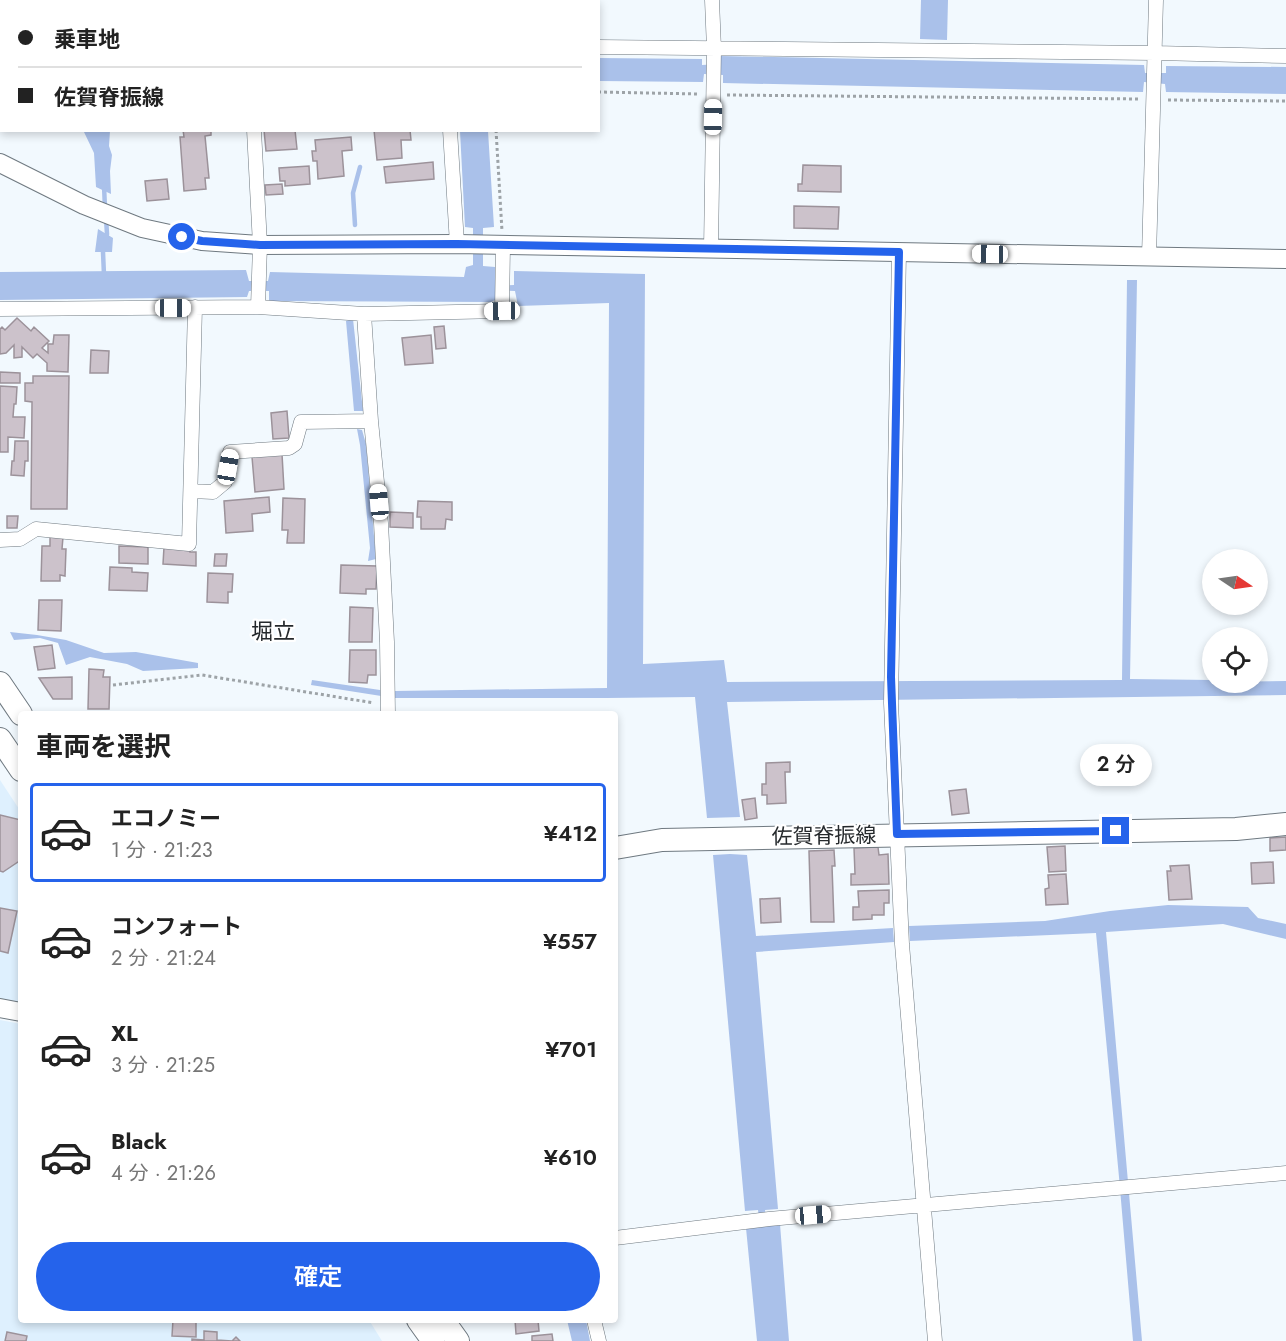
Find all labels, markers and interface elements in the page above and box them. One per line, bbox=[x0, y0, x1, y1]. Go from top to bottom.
text: 乗車地 bbox=[54, 23, 120, 55]
text: 佐賀脊振線 bbox=[54, 81, 164, 113]
car bbox=[704, 99, 722, 135]
route start bbox=[168, 223, 195, 250]
car bbox=[972, 245, 1008, 263]
car bbox=[155, 299, 191, 317]
car bbox=[484, 302, 520, 320]
car bbox=[216, 448, 240, 486]
car bbox=[368, 483, 390, 521]
north arrow bbox=[1202, 549, 1268, 615]
map controls bbox=[1202, 549, 1268, 693]
district label: 堀立 bbox=[251, 615, 295, 647]
button: locate bbox=[1202, 627, 1268, 693]
text: 車両を選択 bbox=[36, 727, 171, 766]
callout: 2 分 bbox=[1080, 744, 1152, 786]
text: 2 分 bbox=[1097, 750, 1135, 779]
text: エコノミー bbox=[111, 802, 221, 834]
icon: car bbox=[39, 806, 93, 860]
text: ¥412 bbox=[544, 817, 597, 849]
route end bbox=[1102, 817, 1129, 844]
street label: 佐賀脊振線 bbox=[771, 820, 877, 852]
text: 1 分 · 21:23 bbox=[111, 836, 213, 865]
text: コンフォート bbox=[111, 910, 242, 942]
icon: car bbox=[39, 914, 93, 968]
text: ¥557 bbox=[543, 925, 597, 957]
text: 2 分 · 21:24 bbox=[111, 944, 216, 973]
text: XL bbox=[111, 1017, 138, 1049]
icon: car bbox=[39, 1022, 93, 1076]
text: ¥701 bbox=[545, 1033, 597, 1065]
text: 3 分 · 21:25 bbox=[111, 1051, 215, 1080]
text: Black bbox=[111, 1125, 167, 1157]
icon: car bbox=[39, 1130, 93, 1184]
text: ¥610 bbox=[544, 1141, 597, 1173]
text: 4 分 · 21:26 bbox=[111, 1159, 216, 1188]
car bbox=[794, 1204, 832, 1226]
button: 確定 bbox=[36, 1242, 600, 1311]

